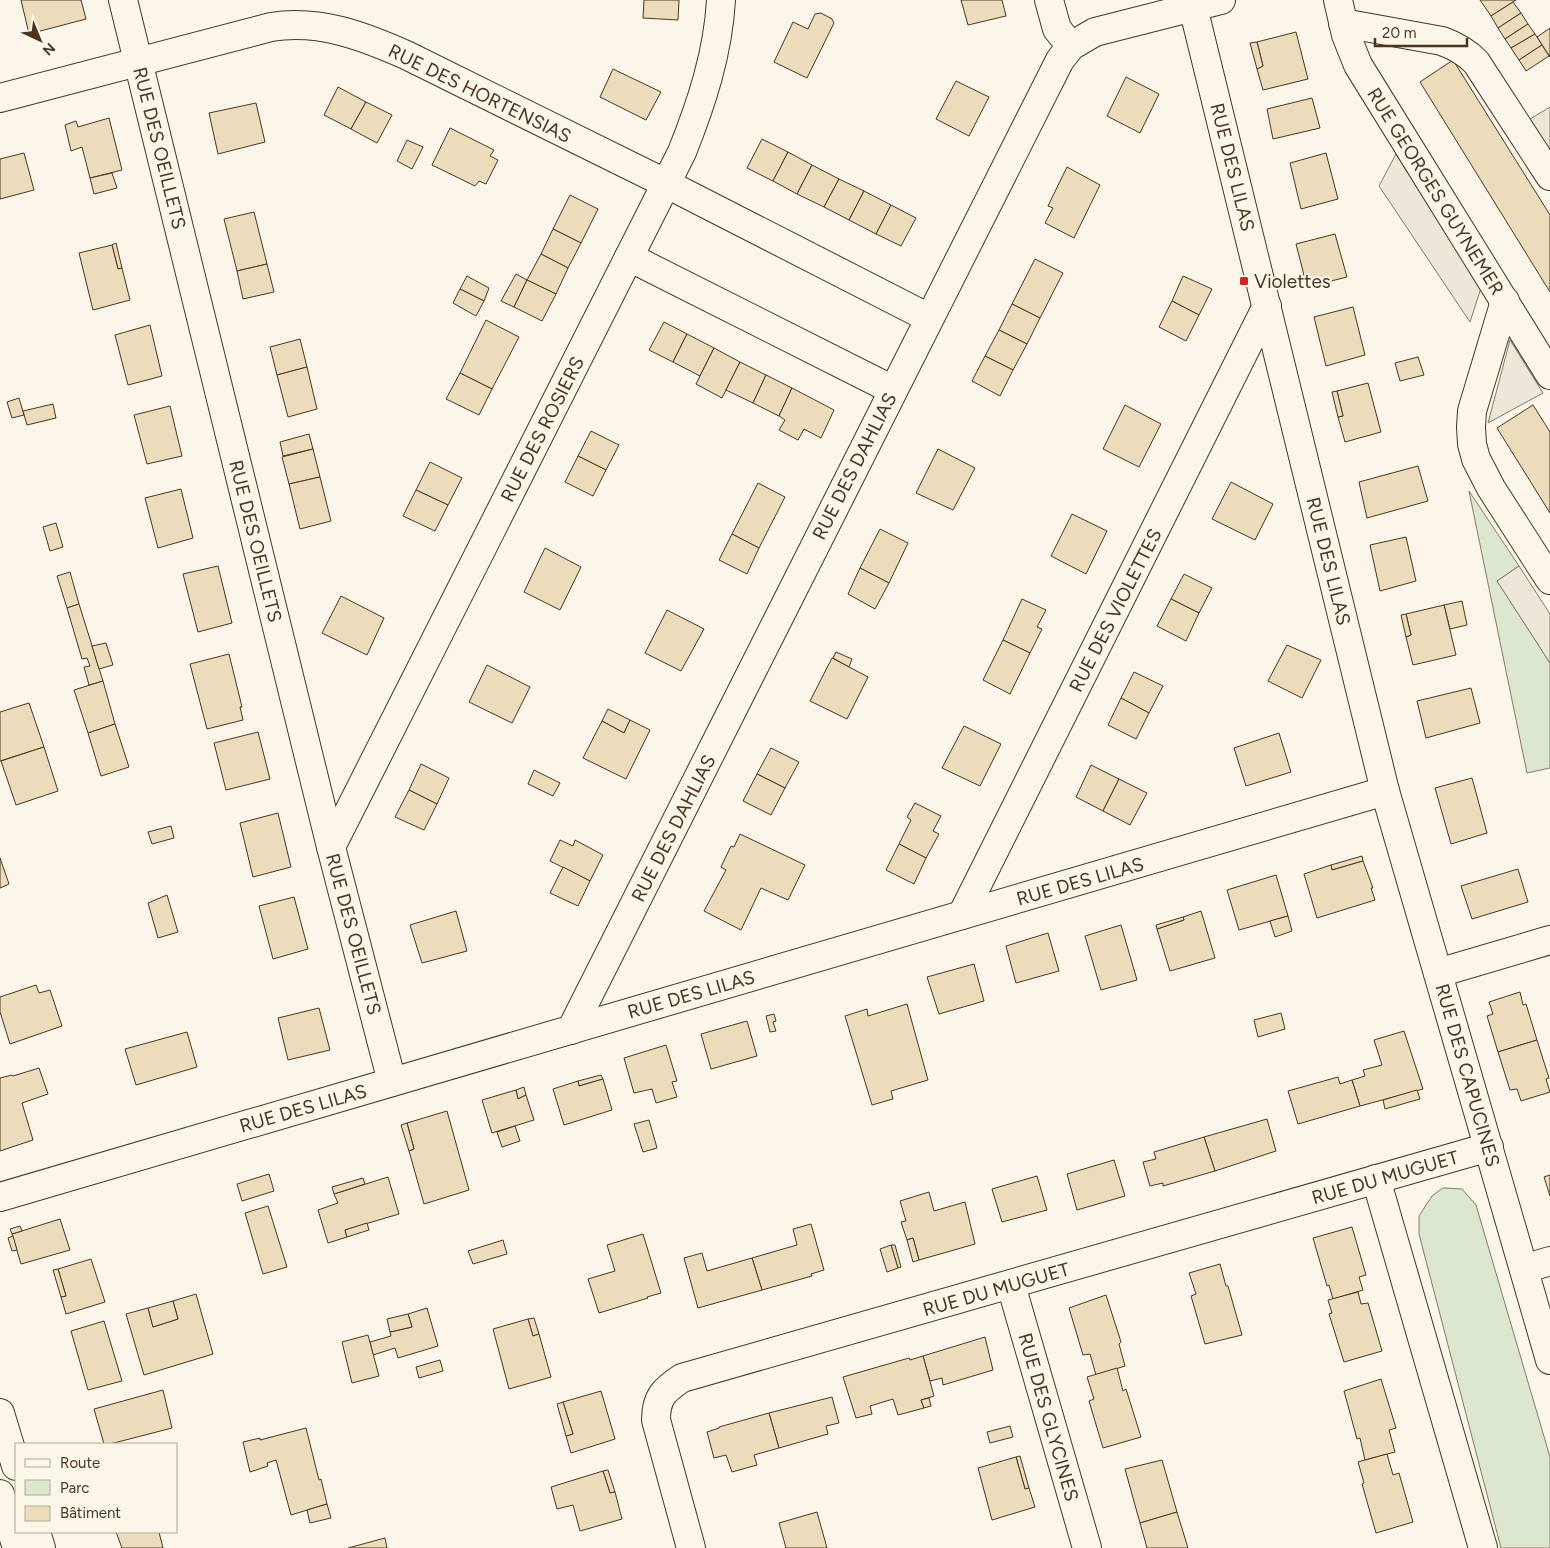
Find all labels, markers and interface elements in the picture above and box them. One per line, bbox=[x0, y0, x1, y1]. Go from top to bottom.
north arrow bbox=[15, 15, 65, 65]
scale bar bbox=[1375, 15, 1468, 47]
text: 20 m bbox=[1382, 24, 1416, 42]
text: N bbox=[39, 39, 58, 59]
street label: RUE DES HORTENSIAS bbox=[385, 39, 575, 148]
street label: RUE DES OEILLETS bbox=[128, 65, 191, 232]
street label: RUE GEORGES GUYNEMER bbox=[1362, 83, 1509, 299]
street label: RUE DES LILAS bbox=[1205, 101, 1260, 234]
place label: Violettes bbox=[1254, 270, 1331, 293]
marker: Violettes bbox=[1238, 275, 1250, 287]
street label: RUE DES ROSIERS bbox=[496, 353, 589, 506]
street label: RUE DES DAHLIAS bbox=[807, 389, 901, 543]
street label: RUE DES OEILLETS bbox=[224, 458, 287, 625]
street label: RUE DES LILAS bbox=[1301, 495, 1356, 628]
street label: RUE DES VIOLETTES bbox=[1064, 525, 1167, 696]
street label: RUE DES DAHLIAS bbox=[626, 751, 720, 905]
street label: RUE DES OEILLETS bbox=[321, 851, 386, 1017]
street label: RUE DES LILAS bbox=[1014, 852, 1146, 911]
street label: RUE DES LILAS bbox=[625, 965, 757, 1024]
street label: RUE DES CAPUCINES bbox=[1430, 981, 1505, 1169]
street label: RUE DES LILAS bbox=[237, 1079, 369, 1138]
street label: RUE DU MUGUET bbox=[1309, 1145, 1462, 1209]
street label: RUE DU MUGUET bbox=[920, 1257, 1073, 1321]
street label: RUE DES GLYCINES bbox=[1013, 1330, 1084, 1504]
legend bbox=[15, 1443, 178, 1533]
text: Route bbox=[60, 1454, 100, 1472]
text: Parc bbox=[60, 1479, 89, 1497]
text: Bâtiment bbox=[60, 1504, 121, 1522]

